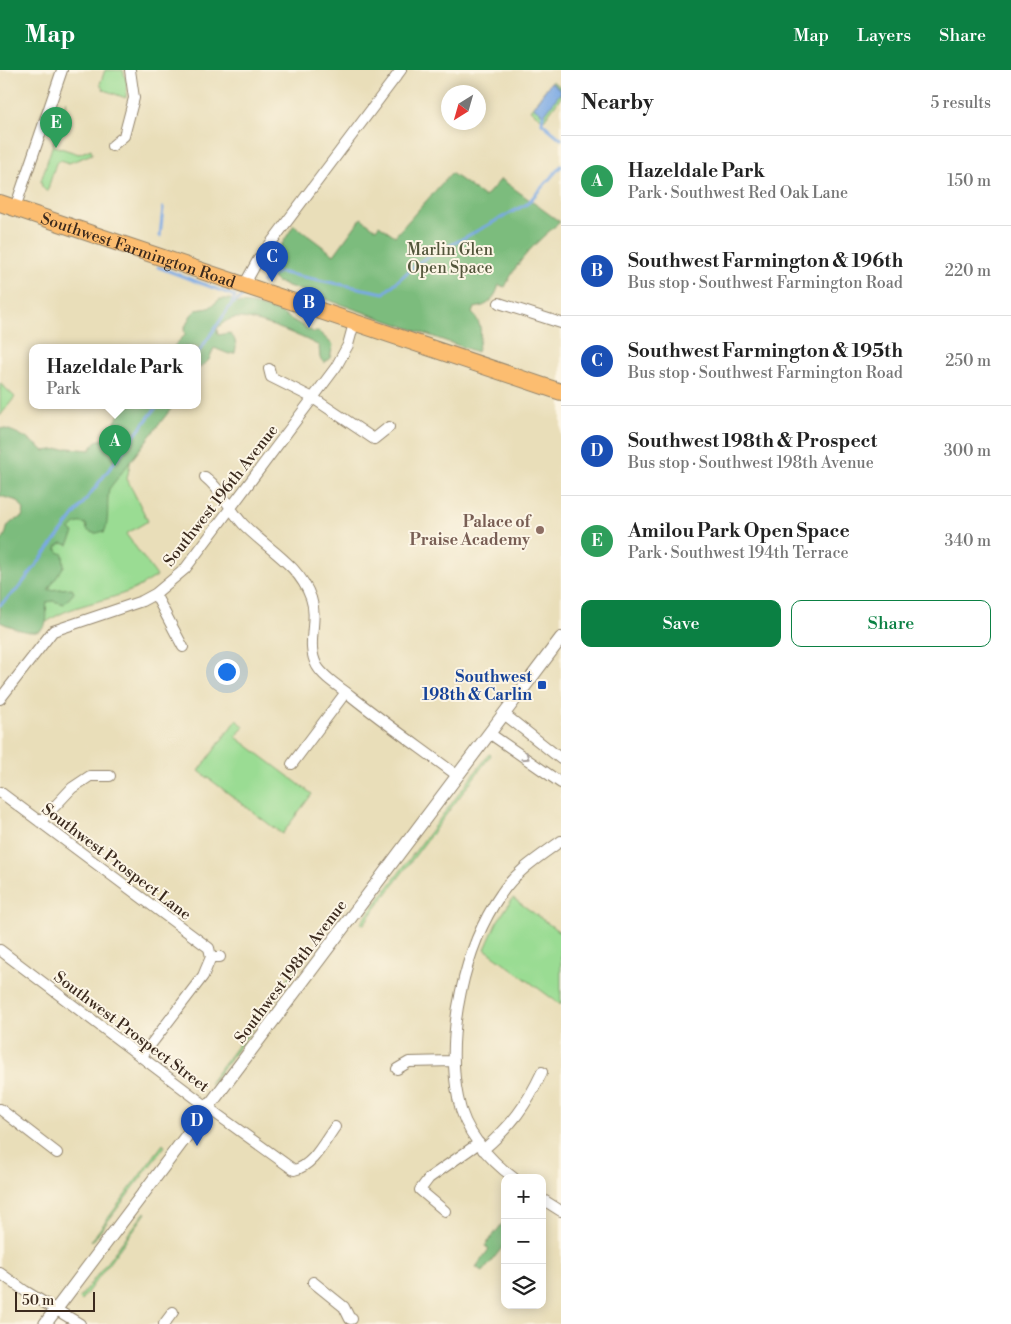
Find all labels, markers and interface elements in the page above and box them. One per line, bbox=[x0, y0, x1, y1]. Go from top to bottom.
text: Map bbox=[25, 20, 75, 50]
text: Map bbox=[794, 24, 829, 47]
text: Layers bbox=[857, 24, 911, 47]
text: Share bbox=[939, 24, 986, 47]
north arrow bbox=[441, 85, 486, 130]
text: Nearby bbox=[581, 90, 654, 116]
text: 5 results bbox=[930, 93, 991, 113]
pin: E bbox=[40, 107, 72, 148]
text: Hazeldale Park bbox=[628, 159, 765, 183]
text: A bbox=[591, 171, 603, 191]
text: 150 m bbox=[947, 171, 991, 191]
text: Park · Southwest Red Oak Lane bbox=[628, 183, 848, 203]
street label: Southwest Farmington Road bbox=[38, 208, 238, 293]
park label: Marlin Glen Open Space bbox=[407, 240, 493, 278]
pin: C bbox=[256, 241, 288, 282]
text: Southwest Farmington & 196th bbox=[628, 249, 903, 273]
text: B bbox=[591, 261, 603, 281]
text: 220 m bbox=[945, 261, 991, 281]
text: Bus stop · Southwest Farmington Road bbox=[628, 273, 903, 293]
pin: B bbox=[293, 287, 325, 328]
text: Southwest Farmington & 195th bbox=[628, 339, 903, 363]
popup bbox=[29, 344, 201, 409]
text: C bbox=[591, 351, 603, 371]
text: 250 m bbox=[945, 351, 991, 371]
text: Hazeldale Park bbox=[47, 355, 183, 379]
text: Bus stop · Southwest Farmington Road bbox=[628, 363, 903, 383]
text: Park bbox=[47, 379, 80, 399]
street label: Southwest 196th Avenue bbox=[159, 421, 282, 571]
pin: A bbox=[99, 425, 131, 466]
text: Southwest 198th & Prospect bbox=[628, 429, 877, 453]
text: D bbox=[591, 441, 603, 461]
text: 300 m bbox=[944, 441, 991, 461]
text: Bus stop · Southwest 198th Avenue bbox=[628, 453, 874, 473]
place label: Palace of Praise Academy bbox=[409, 512, 532, 550]
text: Amilou Park Open Space bbox=[628, 519, 850, 543]
marker: Palace of Praise Academy bbox=[534, 524, 546, 536]
text: E bbox=[591, 531, 603, 551]
text: 340 m bbox=[944, 531, 991, 551]
text: Park · Southwest 194th Terrace bbox=[628, 543, 849, 563]
button: Save bbox=[581, 600, 781, 647]
button: Share bbox=[791, 600, 991, 647]
your location bbox=[214, 659, 240, 685]
place label: Southwest 198th & Carlin bbox=[422, 667, 532, 705]
marker: Southwest 198th & Carlin bbox=[536, 679, 548, 691]
one-way arrow bbox=[520, 751, 530, 760]
street label: Southwest Prospect Lane bbox=[38, 799, 195, 925]
street label: Southwest 198th Avenue bbox=[230, 896, 351, 1047]
street label: Southwest Prospect Street bbox=[50, 967, 213, 1097]
pin: D bbox=[181, 1105, 213, 1146]
map controls bbox=[501, 1174, 546, 1309]
button: + bbox=[501, 1174, 546, 1219]
button: − bbox=[501, 1219, 546, 1264]
button: layers bbox=[501, 1264, 546, 1309]
scale bar bbox=[15, 1289, 95, 1312]
text: 50 m bbox=[22, 1292, 54, 1310]

